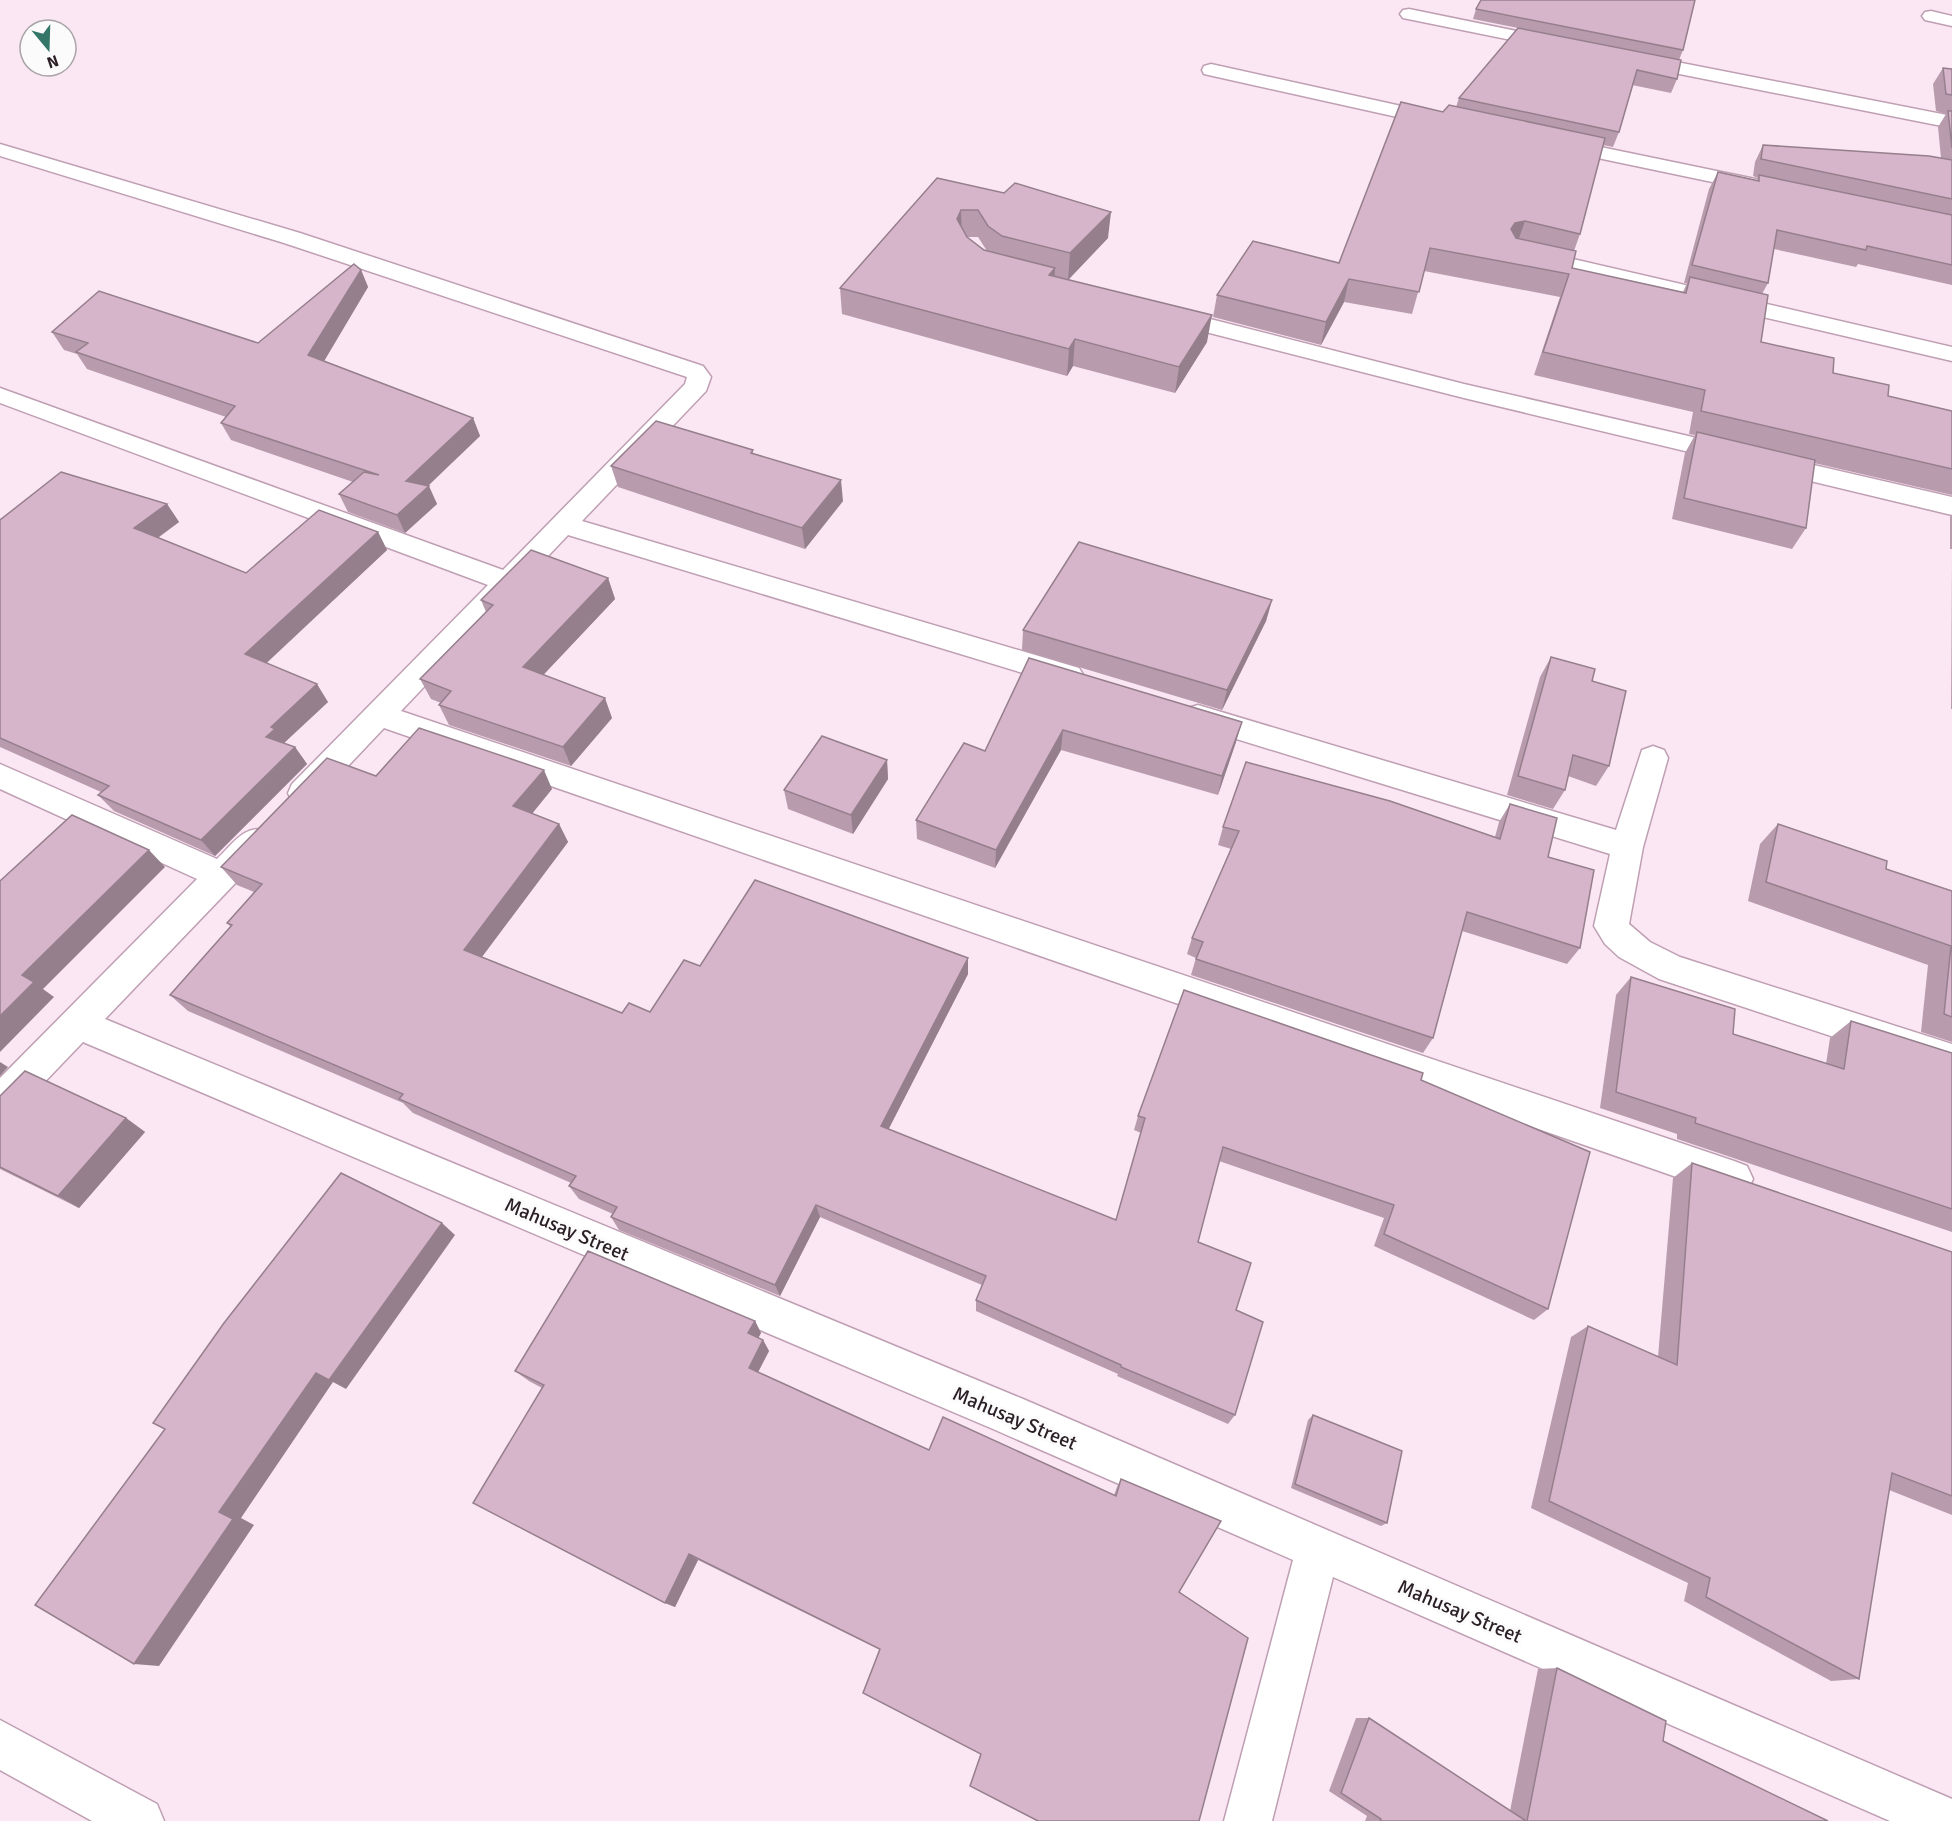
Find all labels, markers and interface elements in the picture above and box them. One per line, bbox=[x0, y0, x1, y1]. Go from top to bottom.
north arrow bbox=[18, 18, 78, 78]
text: N bbox=[44, 50, 61, 73]
street label: Mahusay Street bbox=[501, 1192, 633, 1267]
street label: Mahusay Street bbox=[949, 1381, 1081, 1456]
street label: Mahusay Street bbox=[1394, 1574, 1526, 1649]

